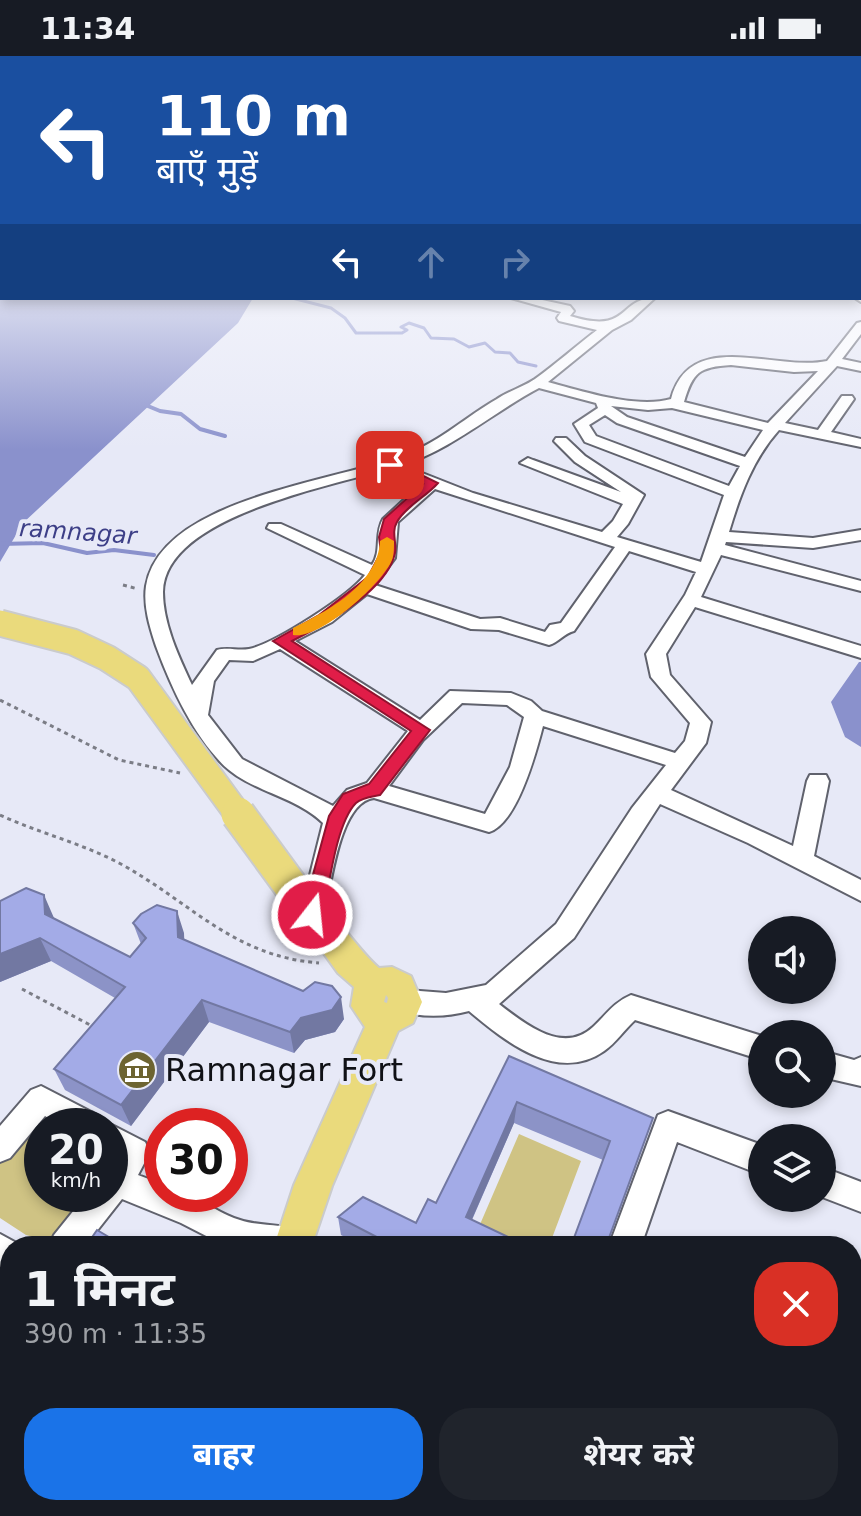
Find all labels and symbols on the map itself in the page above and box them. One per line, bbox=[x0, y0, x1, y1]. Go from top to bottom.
pin bbox=[356, 431, 424, 499]
water label: ramnagar bbox=[18, 514, 140, 550]
position arrow bbox=[270, 873, 354, 957]
museum icon: Ramnagar Fort bbox=[116, 1049, 158, 1091]
place label: Ramnagar Fort bbox=[165, 1051, 403, 1089]
speed limit sign: 30 bbox=[144, 1108, 248, 1212]

